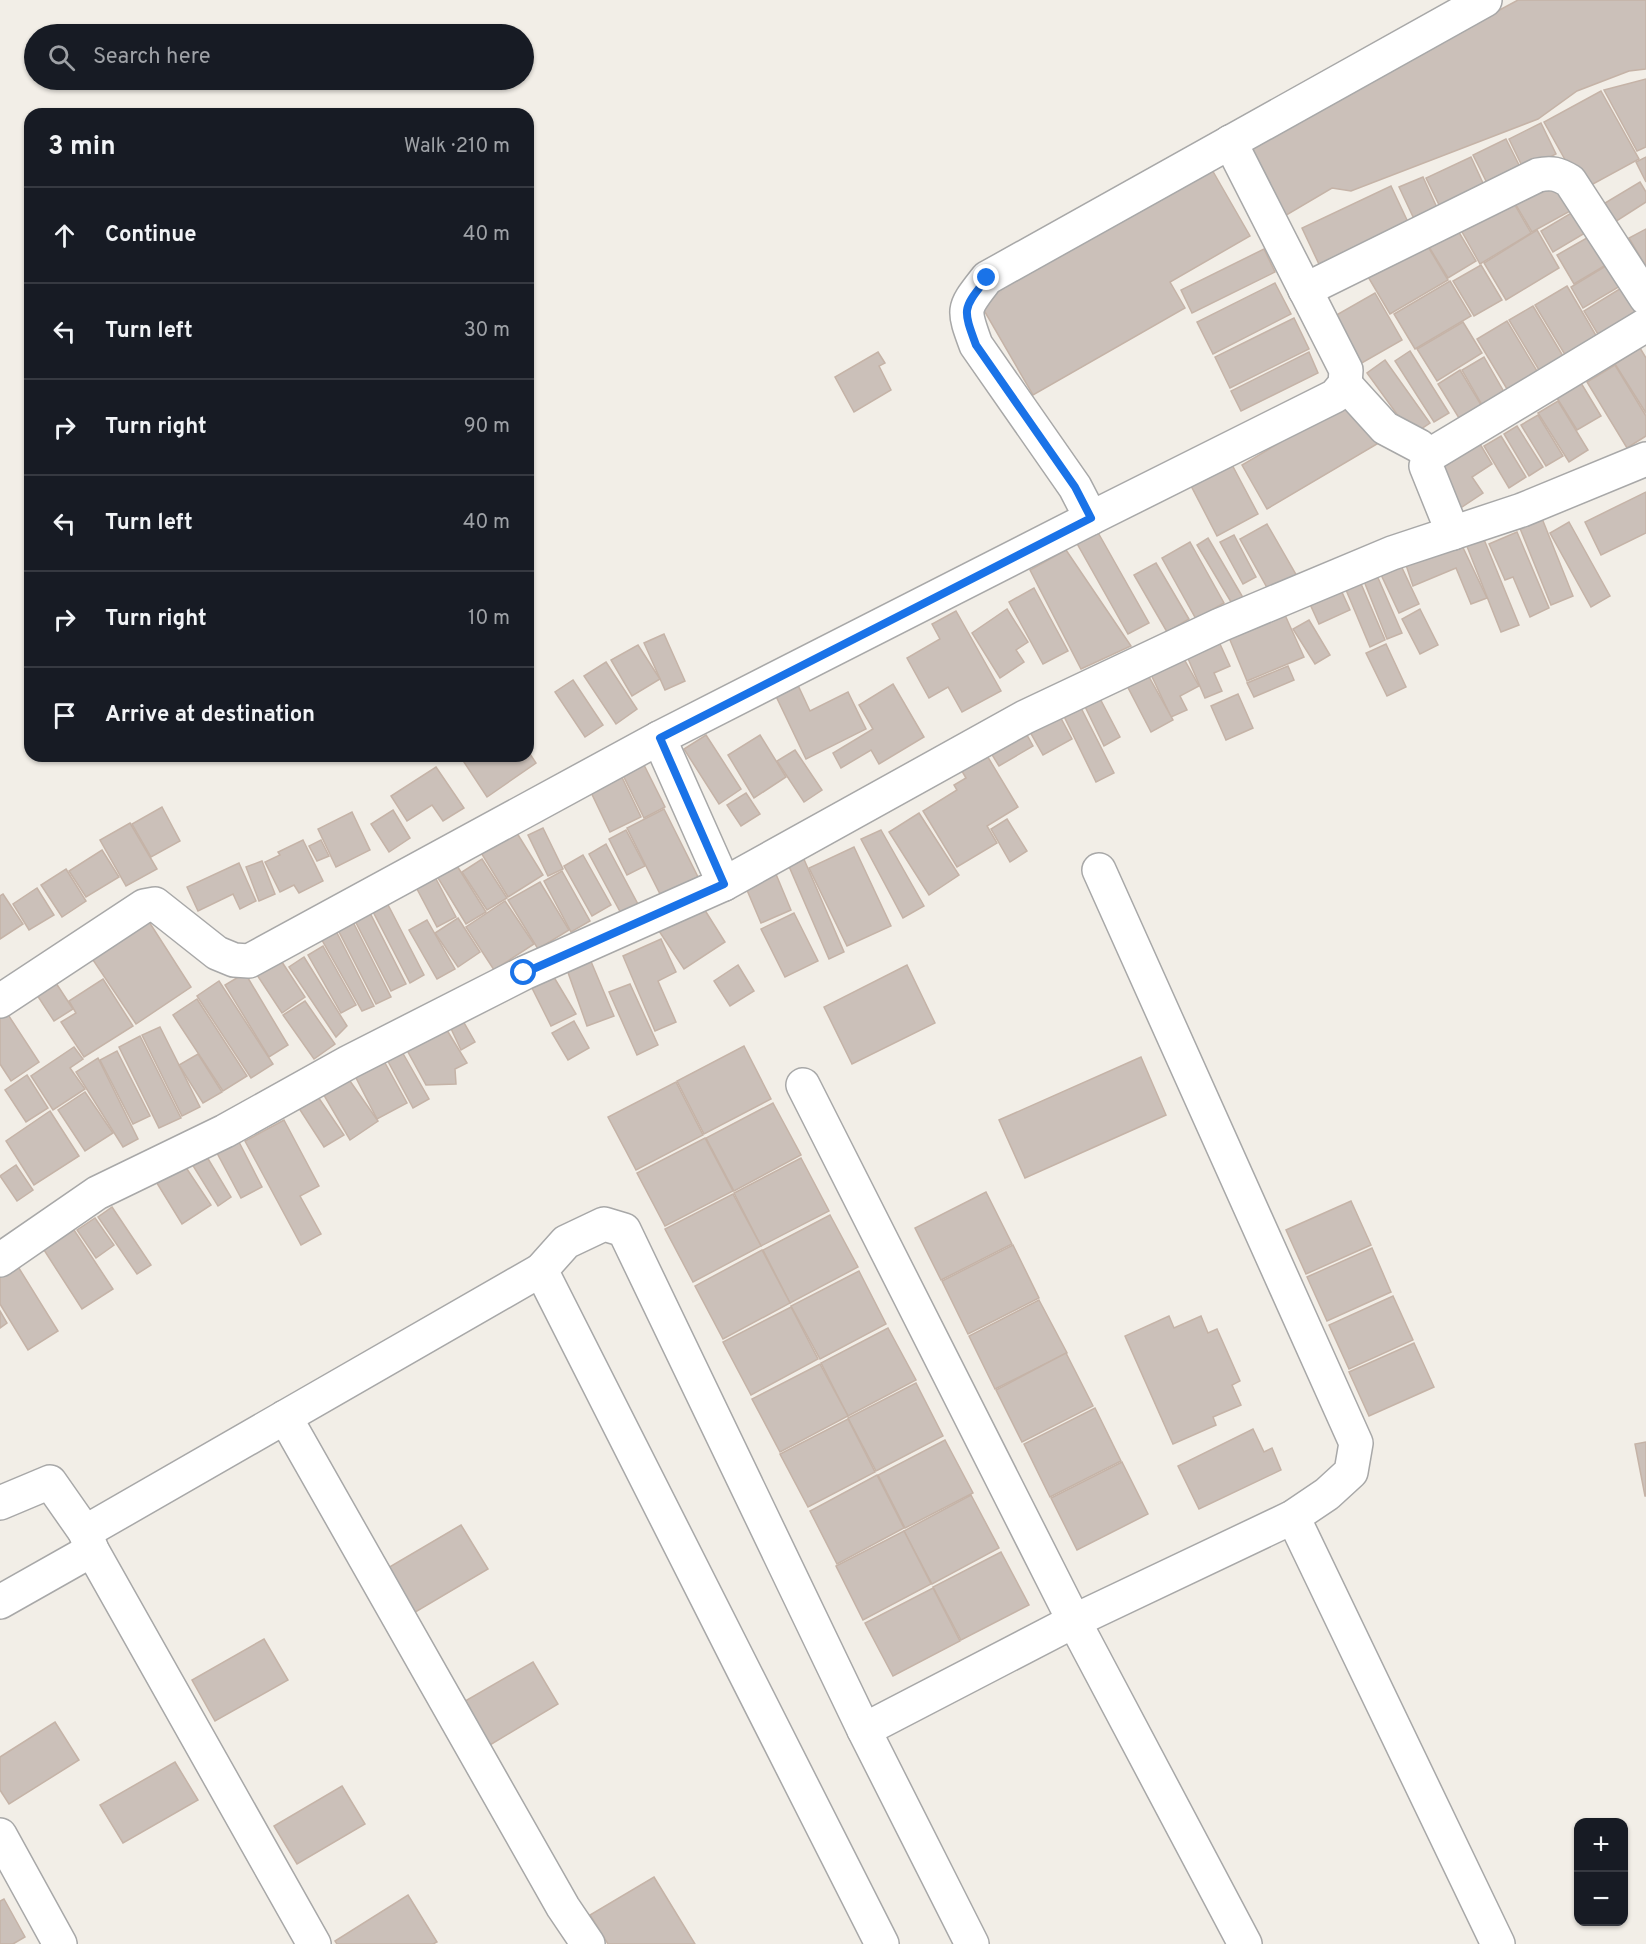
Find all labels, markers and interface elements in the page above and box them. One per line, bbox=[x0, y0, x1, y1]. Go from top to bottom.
search box bbox=[24, 24, 534, 90]
icon: search bbox=[45, 41, 78, 74]
text: Search here bbox=[93, 44, 211, 71]
text: 3 min bbox=[48, 131, 116, 164]
text: Walk · 210 m bbox=[404, 134, 510, 160]
icon: ahead bbox=[48, 219, 81, 252]
text: Continue bbox=[105, 222, 196, 249]
text: 40 m bbox=[463, 222, 510, 248]
route end bbox=[973, 264, 999, 290]
icon: left bbox=[48, 315, 81, 348]
text: Turn left bbox=[105, 318, 193, 345]
text: 30 m bbox=[464, 318, 510, 344]
icon: right bbox=[48, 411, 81, 444]
text: Turn right bbox=[105, 414, 207, 441]
text: 90 m bbox=[464, 414, 510, 440]
icon: left bbox=[48, 507, 81, 540]
text: Turn left bbox=[105, 510, 193, 537]
text: 40 m bbox=[463, 510, 510, 536]
icon: right bbox=[48, 603, 81, 636]
text: Turn right bbox=[105, 606, 207, 633]
text: 10 m bbox=[468, 606, 510, 632]
icon: arrive bbox=[48, 699, 81, 732]
text: Arrive at destination bbox=[105, 702, 315, 729]
route start bbox=[510, 959, 536, 985]
map controls bbox=[1574, 1818, 1628, 1926]
button: + bbox=[1574, 1818, 1628, 1872]
button: − bbox=[1574, 1872, 1628, 1926]

